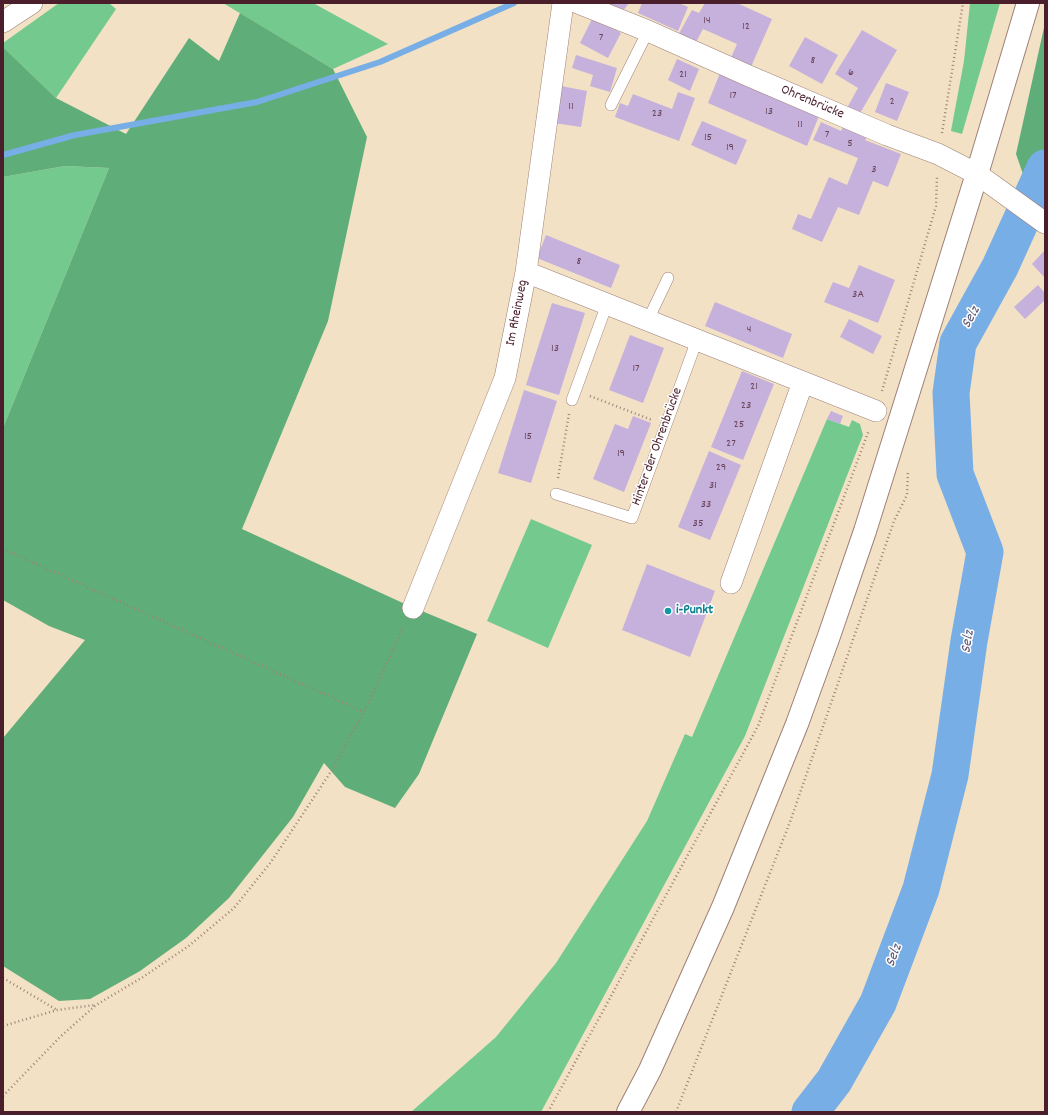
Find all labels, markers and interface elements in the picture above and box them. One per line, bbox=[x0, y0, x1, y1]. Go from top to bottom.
house number: 14 bbox=[703, 14, 711, 28]
house number: 12 bbox=[742, 20, 750, 34]
house number: 7 bbox=[599, 31, 603, 45]
house number: 8 bbox=[811, 54, 815, 68]
house number: 6 bbox=[848, 66, 854, 80]
house number: 21 bbox=[679, 68, 687, 82]
street label: Ohrenbrücke bbox=[778, 82, 846, 124]
house number: 17 bbox=[729, 89, 737, 103]
house number: 2 bbox=[889, 95, 895, 109]
house number: 11 bbox=[568, 100, 574, 114]
house number: 13 bbox=[765, 105, 773, 119]
house number: 23 bbox=[652, 107, 662, 121]
house number: 11 bbox=[797, 118, 803, 132]
house number: 7 bbox=[825, 128, 829, 142]
house number: 15 bbox=[704, 131, 712, 145]
house number: 5 bbox=[847, 137, 853, 151]
house number: 19 bbox=[726, 141, 734, 155]
house number: 3 bbox=[871, 163, 877, 177]
house number: 8 bbox=[577, 255, 581, 269]
street label: Im Rheinweg bbox=[503, 279, 533, 347]
house number: 3A bbox=[852, 288, 864, 302]
water label: Selz bbox=[959, 304, 985, 332]
house number: 4 bbox=[747, 323, 751, 337]
house number: 13 bbox=[551, 342, 559, 356]
house number: 17 bbox=[632, 362, 640, 376]
house number: 21 bbox=[750, 380, 758, 394]
street label: Hinter der Ohrenbrücke bbox=[629, 386, 687, 508]
house number: 23 bbox=[741, 399, 751, 413]
house number: 25 bbox=[734, 418, 744, 432]
house number: 15 bbox=[524, 430, 532, 444]
house number: 27 bbox=[726, 437, 736, 451]
house number: 19 bbox=[617, 447, 625, 461]
house number: 29 bbox=[716, 461, 726, 475]
house number: 31 bbox=[709, 479, 717, 493]
house number: 33 bbox=[701, 498, 711, 512]
house number: 35 bbox=[693, 517, 703, 531]
place label: i-Punkt bbox=[676, 603, 713, 619]
marker: i-Punkt bbox=[663, 606, 673, 616]
water label: Selz bbox=[958, 629, 980, 655]
water label: Selz bbox=[883, 942, 907, 970]

